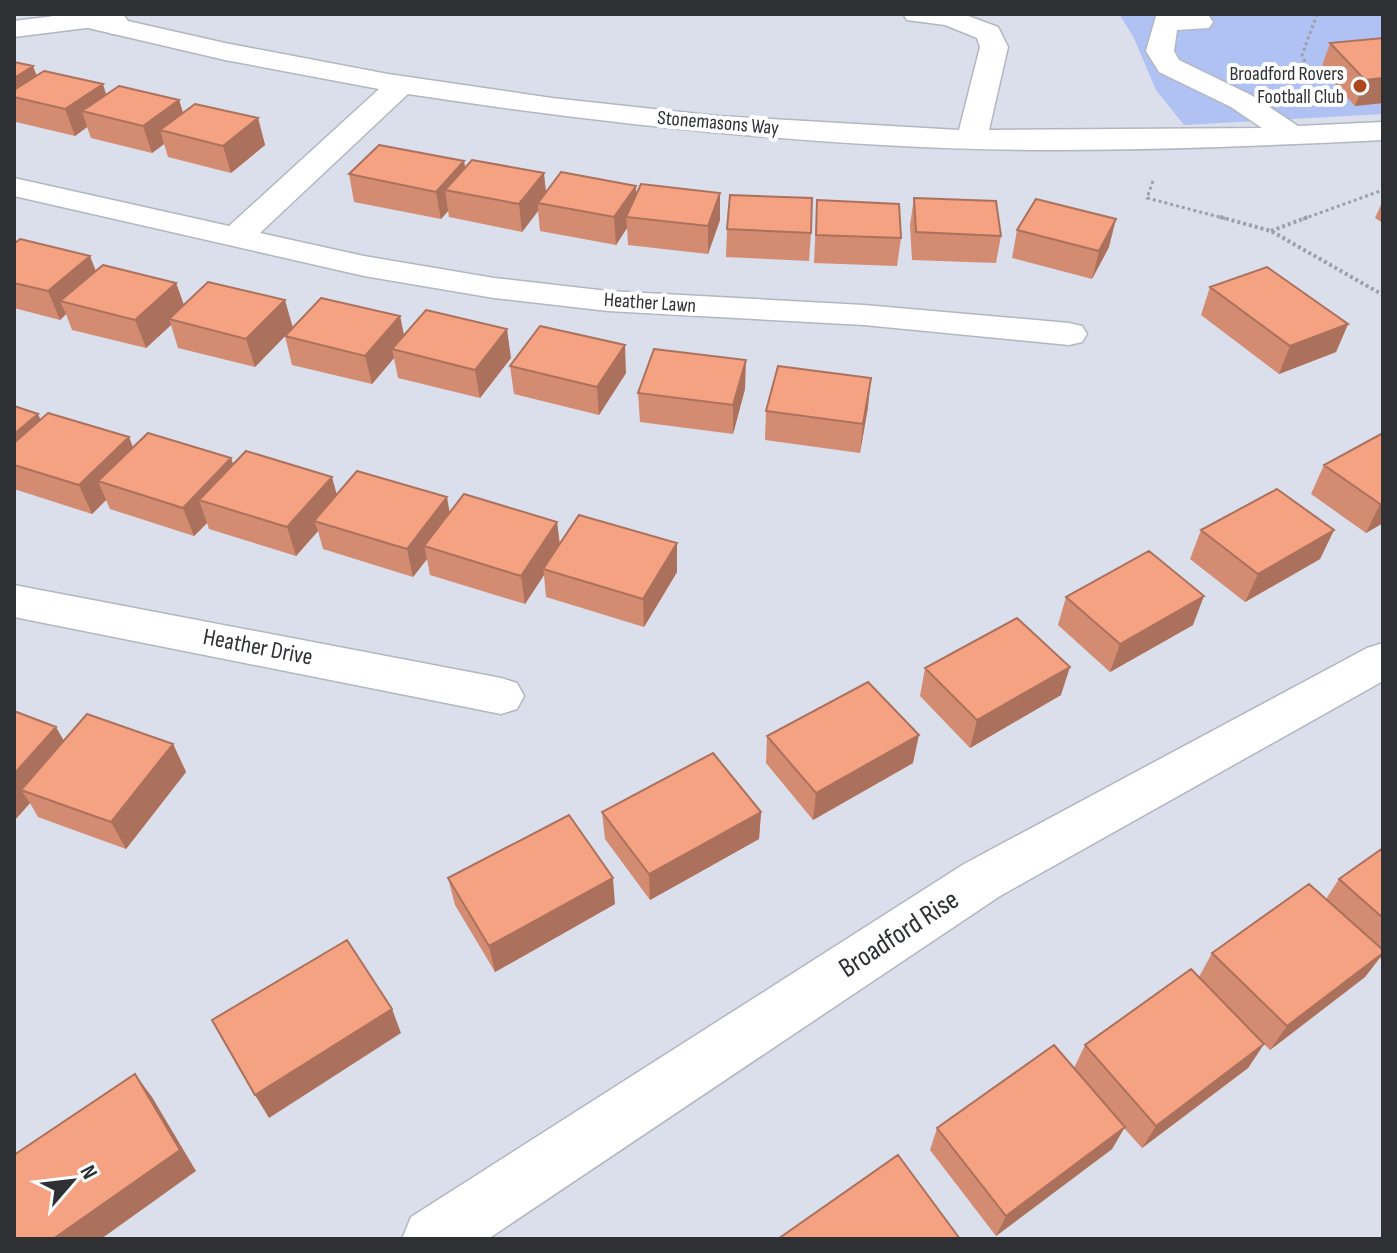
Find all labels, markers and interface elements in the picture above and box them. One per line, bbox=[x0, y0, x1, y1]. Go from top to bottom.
place label: Broadford Rovers Football Club bbox=[1229, 62, 1344, 109]
marker: Broadford Rovers Football Club bbox=[1351, 77, 1369, 95]
street label: Stonemasons Way bbox=[656, 106, 780, 140]
street label: Heather Lawn bbox=[603, 288, 697, 318]
street label: Heather Drive bbox=[201, 622, 315, 672]
street label: Broadford Rise bbox=[833, 883, 965, 985]
north arrow bbox=[32, 1141, 112, 1221]
text: N bbox=[74, 1161, 103, 1184]

